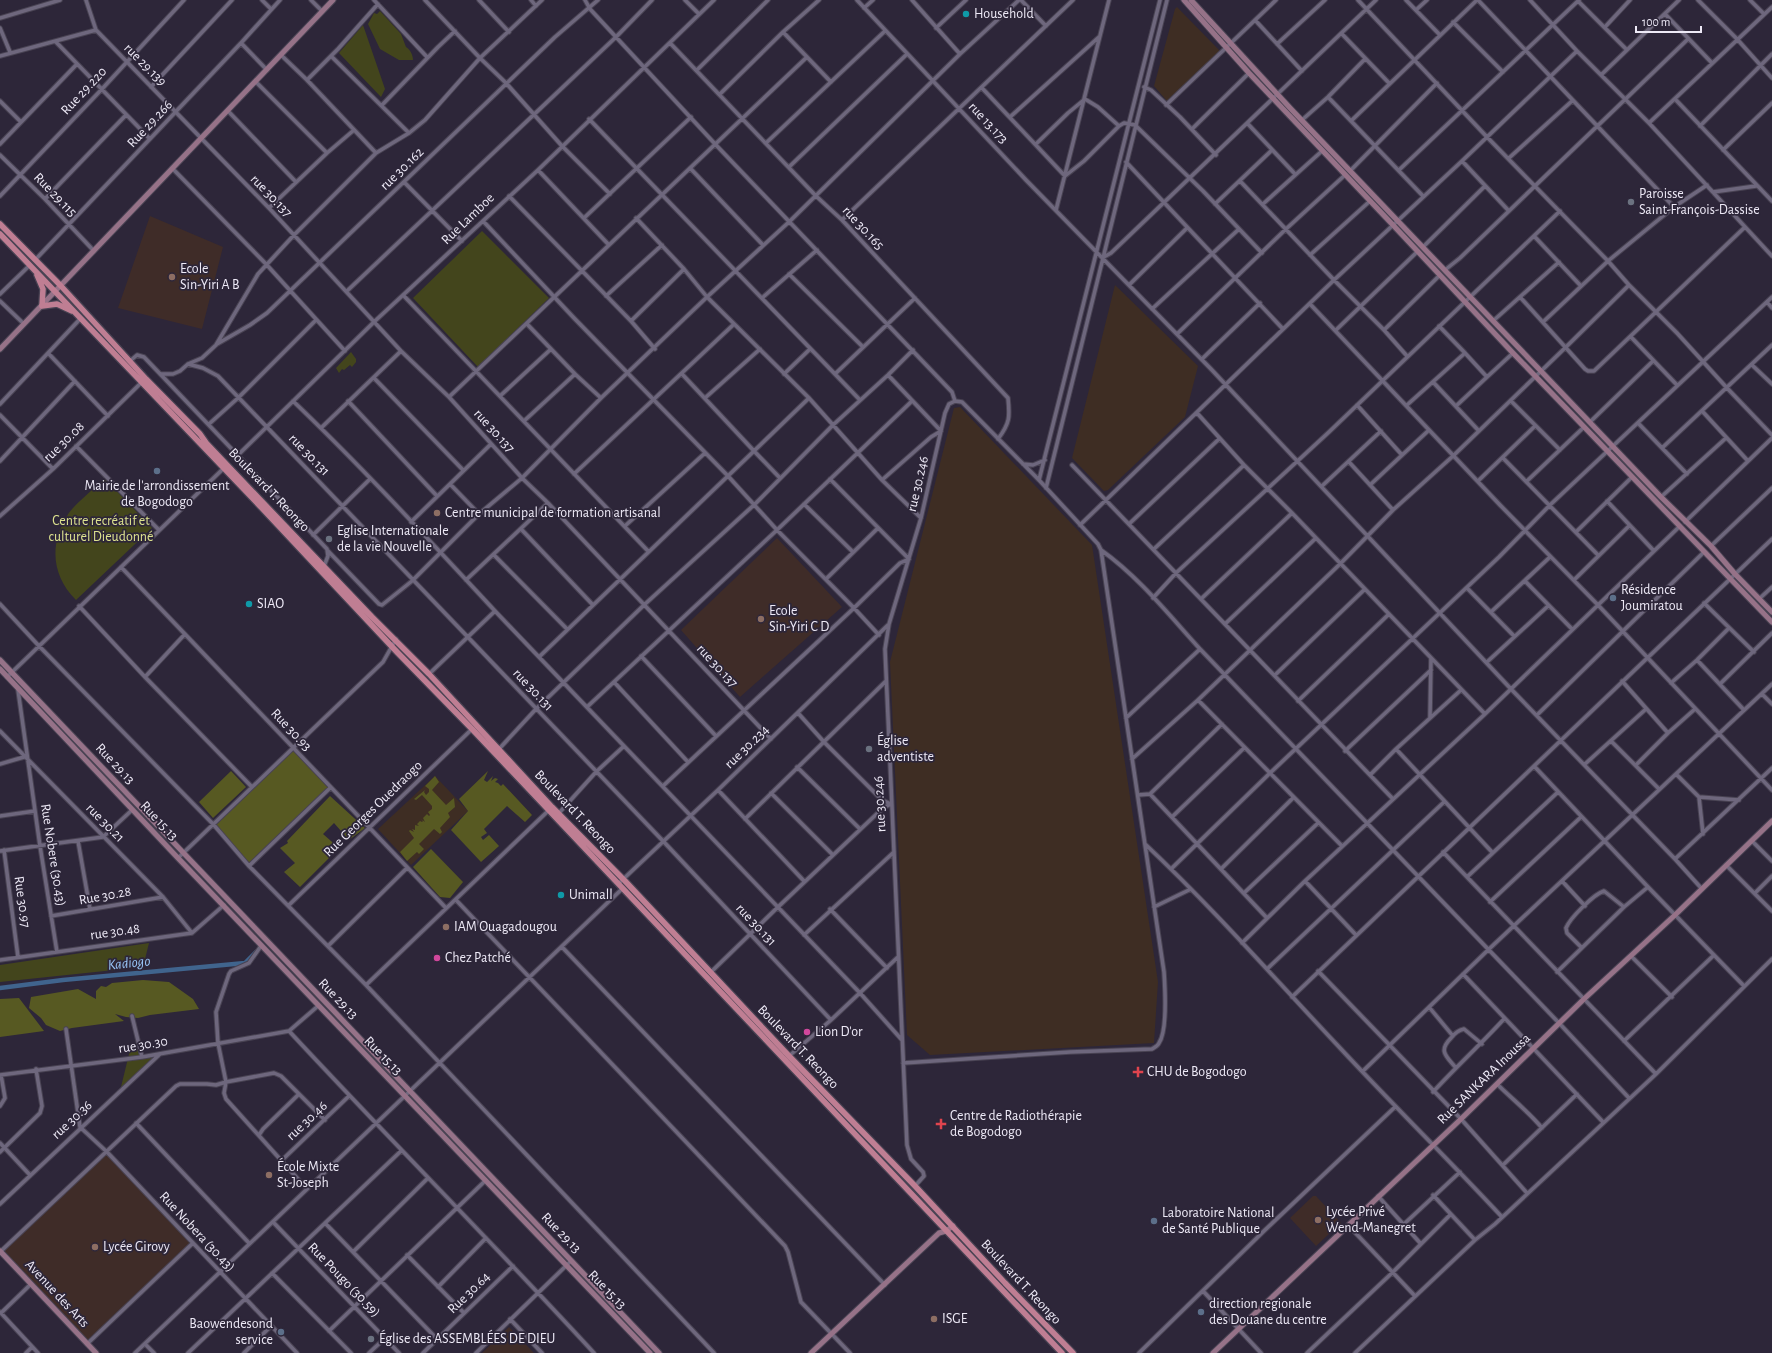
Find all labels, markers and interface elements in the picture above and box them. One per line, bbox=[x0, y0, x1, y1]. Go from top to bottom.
place label: Household bbox=[974, 7, 1034, 21]
scale bar bbox=[1636, 8, 1701, 34]
marker: Household bbox=[961, 9, 971, 19]
text: 100 m bbox=[1642, 16, 1670, 28]
street label: rue 29.139 bbox=[121, 41, 169, 89]
street label: Rue 29.220 bbox=[59, 64, 109, 118]
street label: Rue 29.266 bbox=[125, 98, 175, 150]
street label: rue 13.173 bbox=[966, 100, 1011, 146]
street label: rue 30.162 bbox=[378, 145, 426, 193]
street label: Rue 29.115 bbox=[31, 170, 79, 220]
street label: rue 30.137 bbox=[247, 172, 295, 220]
place label: Paroisse Saint-François-Dassise bbox=[1639, 187, 1760, 217]
street label: Rue Lamboe bbox=[439, 191, 497, 247]
marker: Paroisse Saint-François-Dassise bbox=[1626, 197, 1636, 207]
street label: rue 30.165 bbox=[839, 203, 887, 253]
place label: Ecole Sin-Yiri A B bbox=[180, 262, 240, 292]
marker: Ecole Sin-Yiri A B bbox=[167, 272, 177, 282]
street label: rue 30.137 bbox=[471, 407, 517, 456]
street label: rue 30.08 bbox=[41, 419, 87, 465]
street label: rue 30.131 bbox=[286, 431, 332, 479]
street label: Boulevard T. Reongo bbox=[226, 446, 312, 535]
street label: rue 30.246 bbox=[905, 455, 931, 513]
marker: Mairie de l'arrondissement de Bogodogo bbox=[152, 466, 162, 476]
place label: Mairie de l'arrondissement de Bogodogo bbox=[84, 479, 230, 509]
place label: Centre municipal de formation artisanal bbox=[445, 506, 661, 520]
marker: Centre municipal de formation artisanal bbox=[432, 508, 442, 518]
park label: Centre recréatif et culturel Dieudonné bbox=[49, 514, 153, 544]
place label: Eglise Internationale de la vie Nouvelle bbox=[337, 524, 449, 554]
marker: Eglise Internationale de la vie Nouvelle bbox=[324, 534, 334, 544]
place label: Résidence Joumiratou bbox=[1621, 583, 1683, 613]
marker: Résidence Joumiratou bbox=[1608, 593, 1618, 603]
place label: SIAO bbox=[257, 597, 284, 611]
marker: SIAO bbox=[244, 599, 254, 609]
place label: Ecole Sin-Yiri C D bbox=[769, 604, 829, 634]
marker: Ecole Sin-Yiri C D bbox=[756, 614, 766, 624]
street label: rue 30.137 bbox=[694, 642, 740, 690]
street label: rue 30.131 bbox=[510, 666, 556, 714]
street label: Rue 30.93 bbox=[268, 706, 314, 754]
street label: rue 30.234 bbox=[722, 722, 772, 771]
place label: Église adventiste bbox=[877, 731, 934, 764]
street label: Rue 29.13 bbox=[93, 741, 137, 787]
marker: Église adventiste bbox=[864, 744, 874, 754]
street label: Rue Georges Ouedraogo bbox=[321, 758, 425, 860]
street label: Boulevard T. Reongo bbox=[532, 768, 618, 857]
street label: rue 30.246 bbox=[872, 775, 888, 833]
street label: Rue 15.13 bbox=[138, 799, 181, 843]
street label: rue 30.21 bbox=[83, 801, 127, 845]
street label: Rue Nobere (30.43) bbox=[38, 803, 68, 907]
street label: Rue 30.97 bbox=[11, 875, 33, 929]
street label: Rue 30.28 bbox=[78, 885, 132, 907]
place label: Unimall bbox=[569, 888, 613, 902]
marker: Unimall bbox=[556, 890, 566, 900]
street label: rue 30.131 bbox=[733, 901, 779, 949]
place label: IAM Ouagadougou bbox=[454, 920, 557, 934]
street label: rue 30.48 bbox=[89, 922, 141, 942]
marker: IAM Ouagadougou bbox=[441, 922, 451, 932]
place label: Chez Patché bbox=[445, 951, 511, 965]
water label: Kadiogo bbox=[107, 953, 151, 973]
marker: Chez Patché bbox=[432, 953, 442, 963]
street label: Rue 29.13 bbox=[316, 976, 361, 1022]
street label: Boulevard T. Reongo bbox=[755, 1003, 841, 1092]
place label: Lion D'or bbox=[815, 1025, 863, 1039]
marker: Lion D'or bbox=[802, 1027, 812, 1037]
street label: Rue SANKARA Inoussa bbox=[1435, 1031, 1534, 1127]
street label: rue 30.30 bbox=[117, 1034, 169, 1056]
street label: Rue 15.13 bbox=[361, 1034, 405, 1078]
place label: CHU de Bogodogo bbox=[1147, 1065, 1247, 1079]
marker: CHU de Bogodogo bbox=[1132, 1066, 1144, 1078]
street label: rue 30.36 bbox=[49, 1098, 95, 1142]
street label: rue 30.46 bbox=[284, 1099, 330, 1143]
place label: Centre de Radiothérapie de Bogodogo bbox=[950, 1109, 1082, 1139]
marker: Centre de Radiothérapie de Bogodogo bbox=[935, 1118, 947, 1130]
place label: École Mixte St-Joseph bbox=[277, 1157, 339, 1190]
marker: École Mixte St-Joseph bbox=[264, 1170, 274, 1180]
street label: Rue Nobera (30.43) bbox=[157, 1189, 237, 1275]
place label: Lycée Privé Wend-Manegret bbox=[1326, 1205, 1416, 1235]
place label: Laboratoire National de Santé Publique bbox=[1162, 1206, 1274, 1236]
street label: Rue 29.13 bbox=[539, 1210, 584, 1256]
marker: Lycée Privé Wend-Manegret bbox=[1313, 1215, 1323, 1225]
marker: Laboratoire National de Santé Publique bbox=[1149, 1216, 1159, 1226]
street label: Boulevard T. Reongo bbox=[978, 1237, 1064, 1327]
place label: Lycée Girovy bbox=[103, 1240, 170, 1254]
street label: Rue Pougo (30.59) bbox=[305, 1240, 383, 1320]
marker: Lycée Girovy bbox=[90, 1242, 100, 1252]
street label: Avenue des Arts bbox=[22, 1258, 92, 1330]
street label: Rue 15.13 bbox=[585, 1268, 629, 1312]
street label: Rue 30.64 bbox=[445, 1269, 493, 1316]
place label: direction regionale des Douane du centre bbox=[1209, 1297, 1327, 1327]
marker: direction regionale des Douane du centre bbox=[1196, 1307, 1206, 1317]
place label: ISGE bbox=[942, 1312, 968, 1326]
marker: ISGE bbox=[929, 1314, 939, 1324]
place label: Baowendesond service bbox=[189, 1317, 273, 1347]
marker: Baowendesond service bbox=[276, 1327, 286, 1337]
place label: Église des ASSEMBLÉES DE DIEU bbox=[379, 1329, 555, 1346]
marker: Église des ASSEMBLÉES DE DIEU bbox=[366, 1334, 376, 1344]

